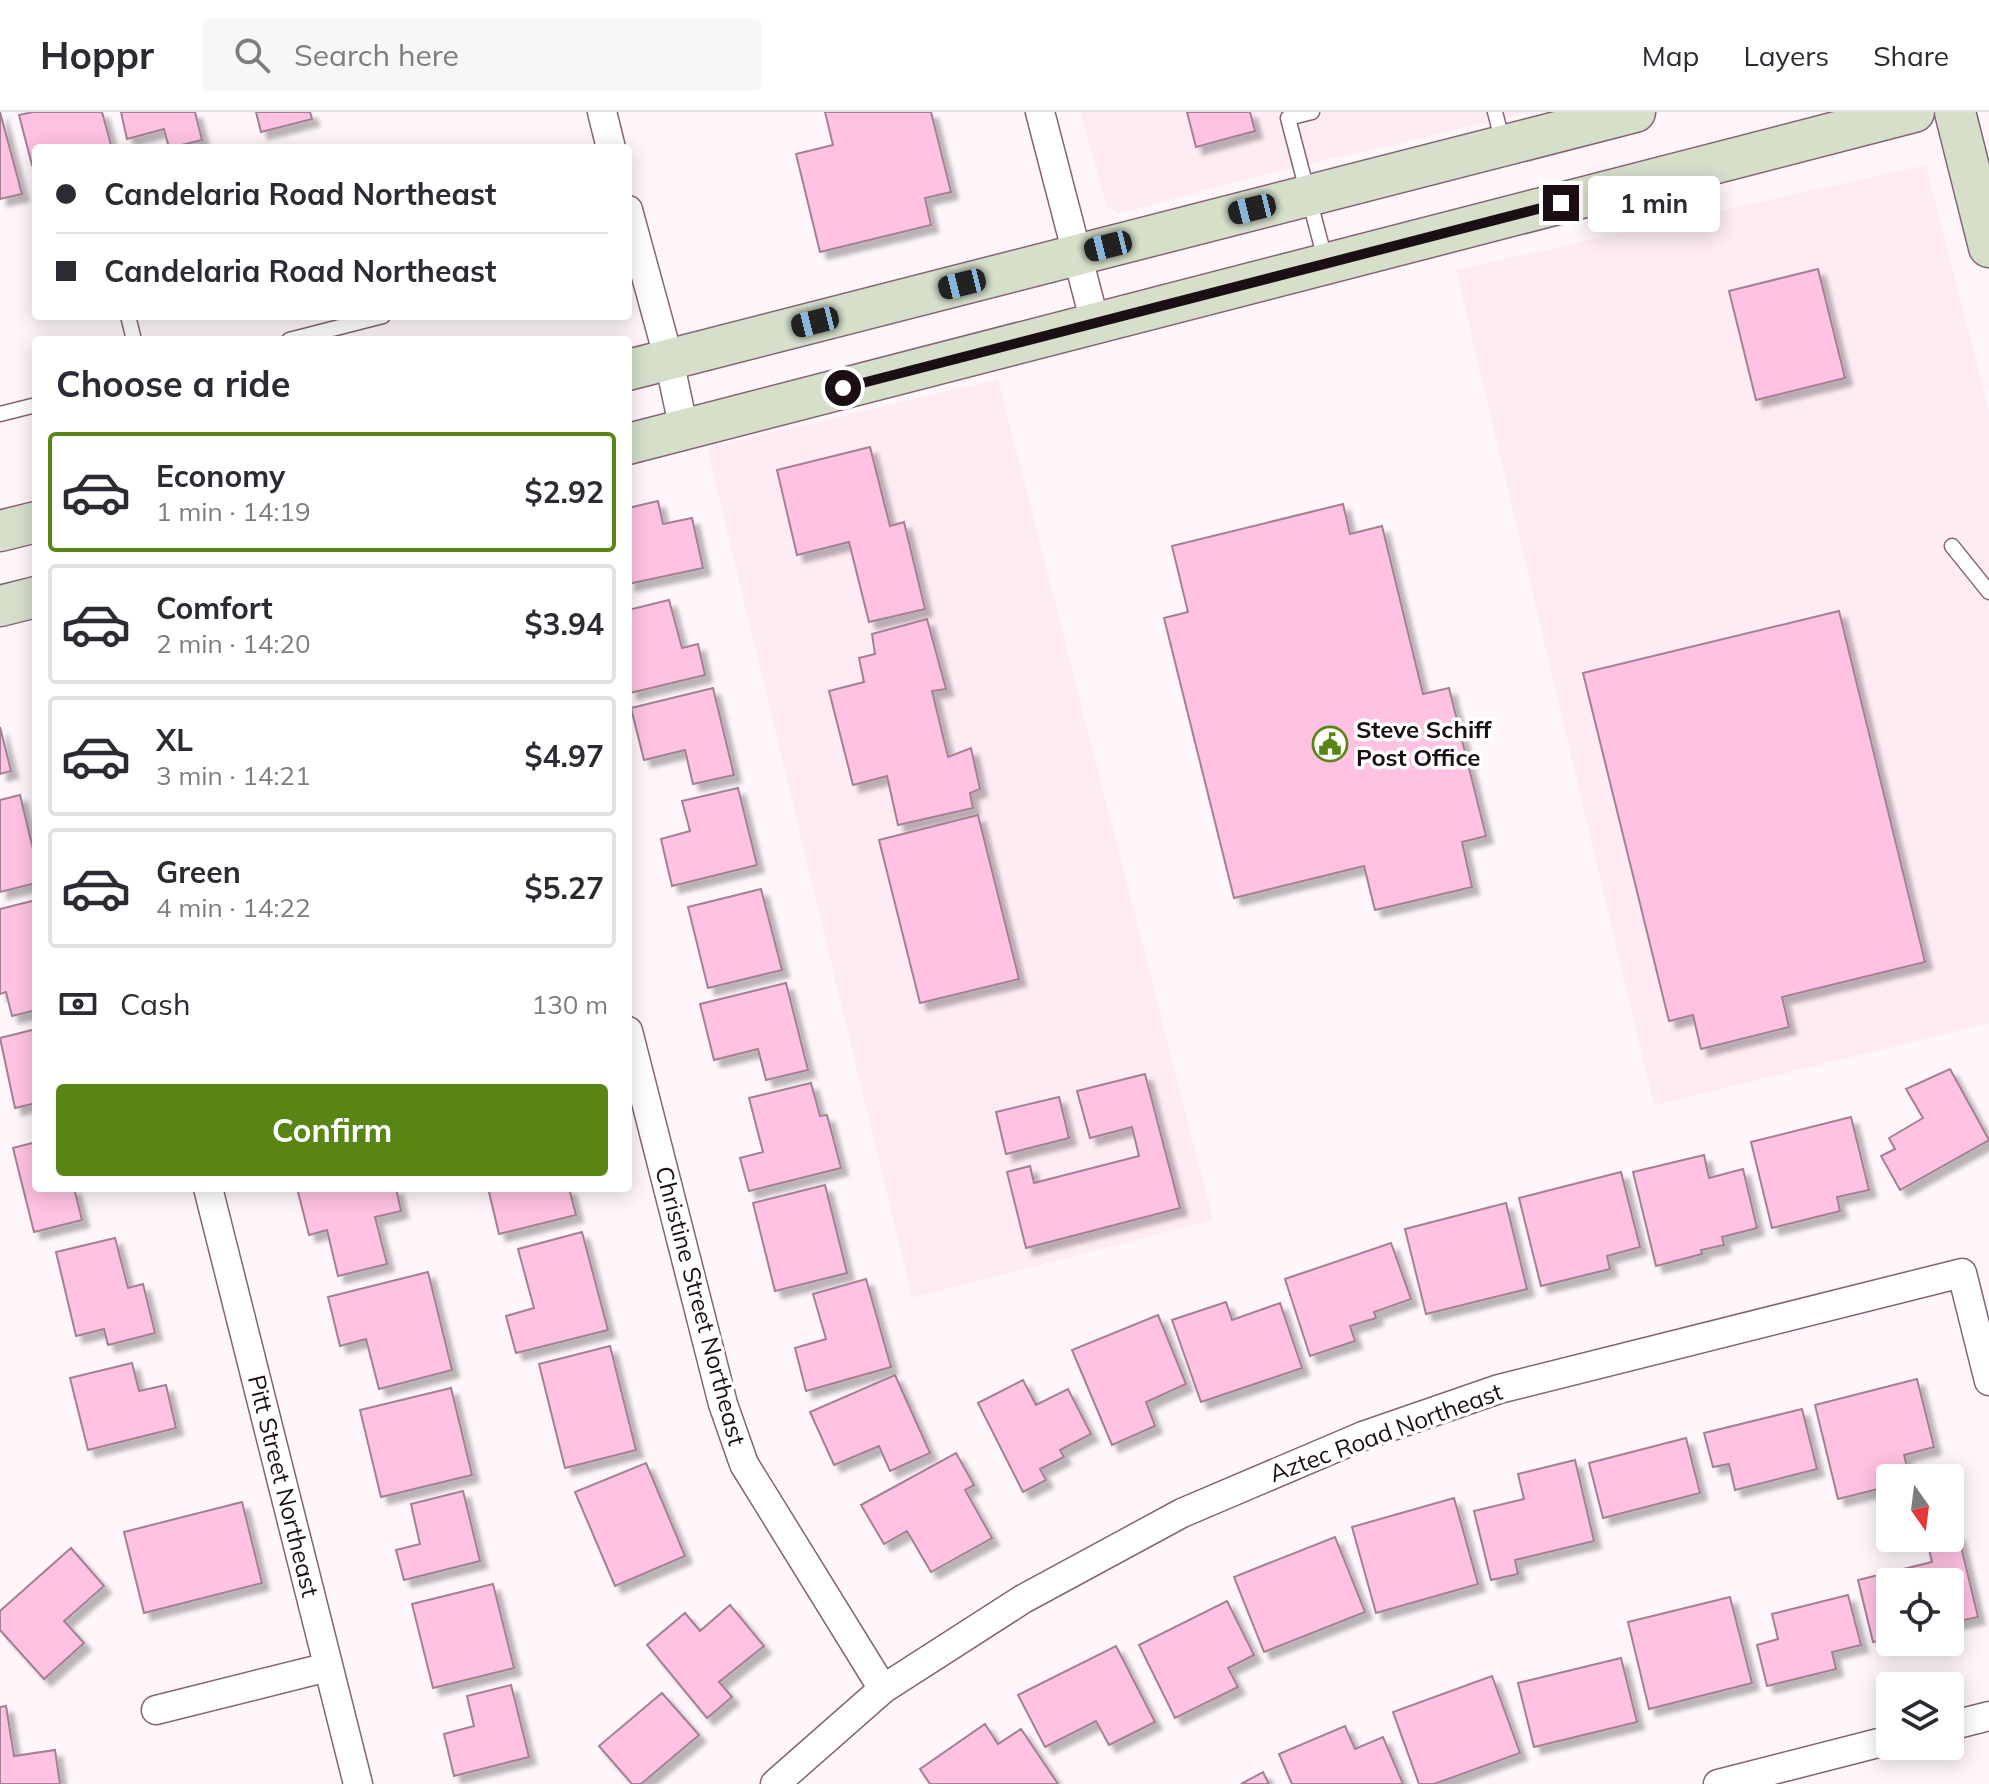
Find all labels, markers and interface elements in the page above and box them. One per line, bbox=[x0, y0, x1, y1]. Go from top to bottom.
search box bbox=[202, 19, 762, 91]
text: Hoppr bbox=[40, 31, 154, 79]
icon: search bbox=[230, 33, 274, 77]
text: Search here bbox=[294, 36, 459, 74]
text: Map bbox=[1642, 38, 1699, 73]
text: Layers bbox=[1743, 38, 1829, 73]
text: Share bbox=[1873, 38, 1949, 73]
text: Candelaria Road Northeast bbox=[104, 175, 496, 213]
callout: 1 min bbox=[1589, 175, 1721, 231]
route end bbox=[1543, 185, 1579, 221]
text: 1 min bbox=[1620, 187, 1688, 220]
car bbox=[1226, 192, 1278, 226]
car bbox=[1082, 229, 1134, 263]
text: Candelaria Road Northeast bbox=[104, 252, 496, 290]
car bbox=[936, 267, 988, 301]
car bbox=[789, 305, 841, 339]
text: Choose a ride bbox=[56, 361, 290, 406]
route start bbox=[825, 370, 861, 406]
icon: car bbox=[60, 456, 132, 528]
text: Economy bbox=[156, 457, 285, 495]
text: $2.92 bbox=[525, 473, 604, 511]
text: 1 min · 14:19 bbox=[156, 495, 311, 528]
icon: car bbox=[60, 588, 132, 660]
text: Comfort bbox=[156, 589, 273, 627]
text: $3.94 bbox=[525, 605, 604, 643]
text: 2 min · 14:20 bbox=[156, 627, 311, 660]
place label: Steve Schiff Post Office bbox=[1356, 714, 1492, 772]
icon: car bbox=[60, 720, 132, 792]
text: XL bbox=[156, 721, 193, 759]
public building icon: Steve Schiff Post Office bbox=[1311, 725, 1349, 763]
text: $4.97 bbox=[525, 737, 604, 775]
text: 3 min · 14:21 bbox=[156, 759, 311, 792]
icon: car bbox=[60, 852, 132, 924]
text: Green bbox=[156, 853, 241, 891]
text: $5.27 bbox=[525, 869, 604, 907]
text: 4 min · 14:22 bbox=[156, 891, 311, 924]
icon: cash bbox=[56, 982, 100, 1026]
text: Cash bbox=[120, 985, 191, 1023]
text: 130 m bbox=[532, 988, 608, 1021]
button: Confirm bbox=[56, 1084, 608, 1176]
street label: Christine Street Northeast bbox=[649, 1163, 753, 1449]
street label: Pitt Street Northeast bbox=[242, 1372, 326, 1600]
street label: Aztec Road Northeast bbox=[1265, 1376, 1506, 1488]
north arrow bbox=[1876, 1464, 1964, 1552]
map controls bbox=[1876, 1464, 1964, 1760]
button: locate bbox=[1876, 1568, 1964, 1656]
button: layers bbox=[1876, 1672, 1964, 1760]

